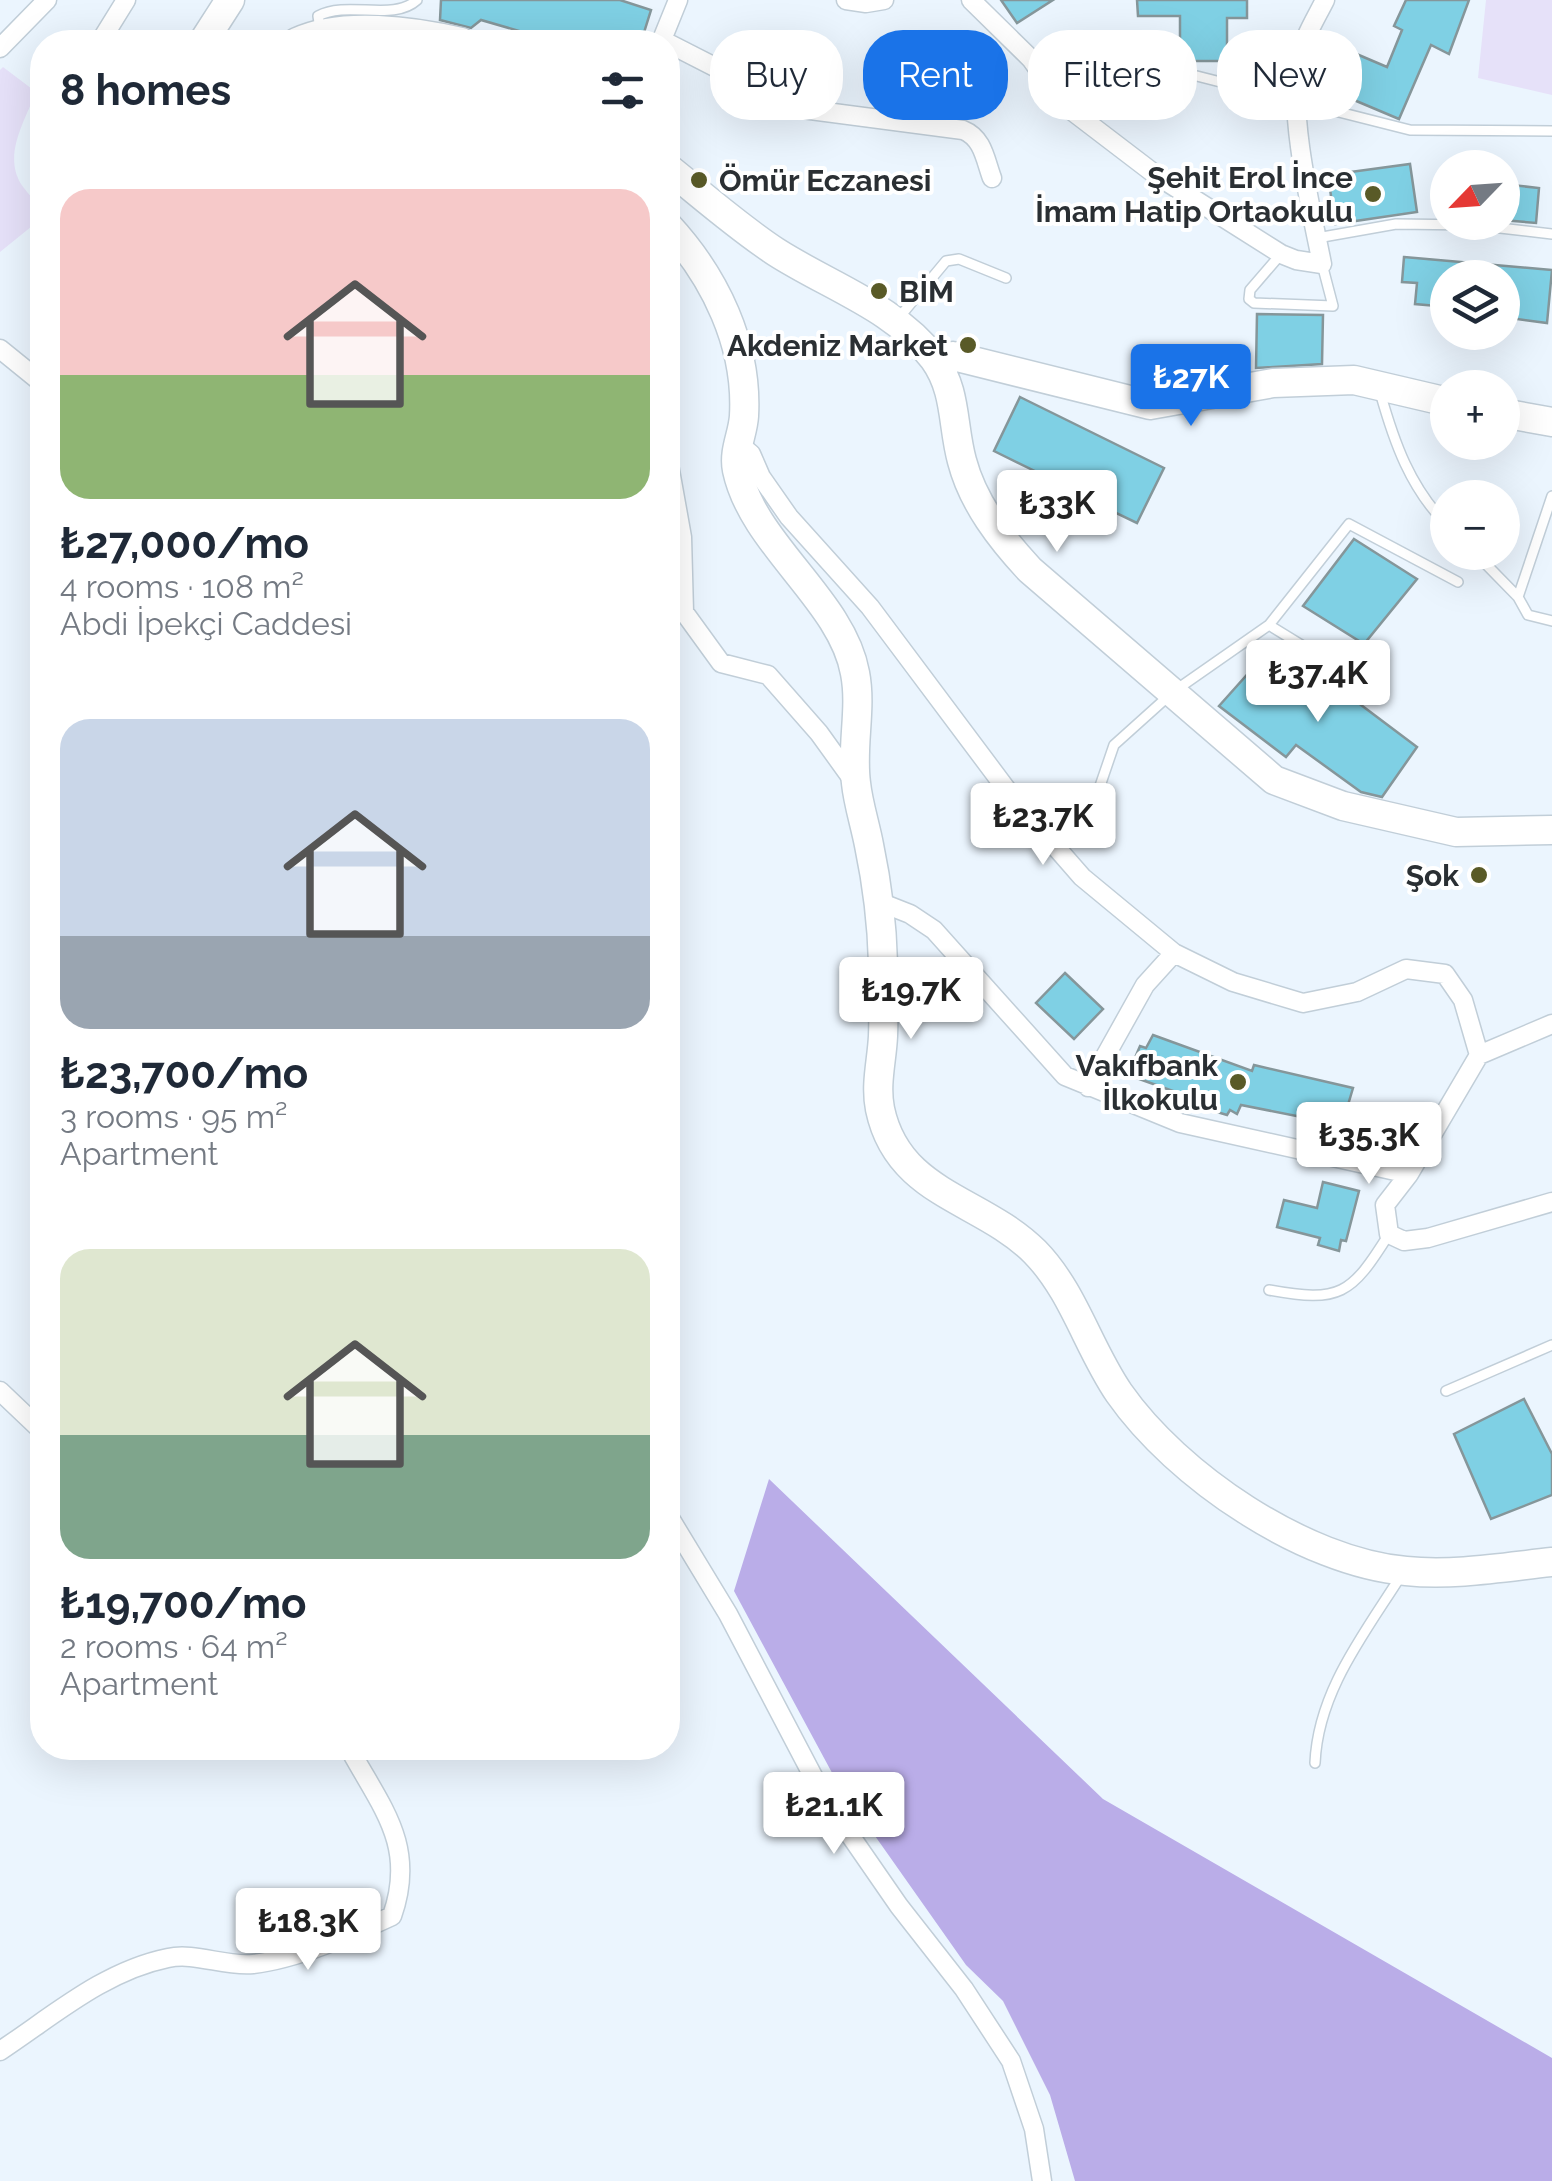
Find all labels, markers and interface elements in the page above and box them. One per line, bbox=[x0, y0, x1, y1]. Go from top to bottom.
chip: Buy bbox=[710, 30, 843, 120]
chip: Rent bbox=[863, 30, 1008, 120]
chip: Filters bbox=[1028, 30, 1197, 120]
chip: New bbox=[1217, 30, 1362, 120]
icon: filters bbox=[595, 63, 650, 118]
text: 8 homes bbox=[60, 66, 231, 115]
north arrow bbox=[1430, 150, 1520, 240]
map controls bbox=[1430, 150, 1520, 570]
place label: Şehit Erol İnce İmam Hatip Ortaokulu bbox=[1035, 160, 1353, 229]
place label: Ömür Eczanesi bbox=[719, 163, 931, 198]
marker: Ömür Eczanesi bbox=[688, 169, 710, 191]
marker: Şehit Erol İnce İmam Hatip Ortaokulu bbox=[1362, 183, 1384, 205]
icon: home bbox=[265, 254, 445, 434]
button: layers bbox=[1430, 260, 1520, 350]
place label: BİM bbox=[899, 274, 954, 309]
marker: BİM bbox=[868, 280, 890, 302]
place label: Akdeniz Market bbox=[727, 328, 948, 363]
marker: Akdeniz Market bbox=[957, 334, 979, 356]
pin: ₺27K bbox=[1132, 344, 1250, 429]
text: ₺27K bbox=[1153, 358, 1229, 395]
button: + bbox=[1430, 370, 1520, 460]
pin: ₺33K bbox=[998, 470, 1116, 555]
button: − bbox=[1430, 480, 1520, 570]
text: ₺33K bbox=[1019, 484, 1095, 521]
text: ₺27,000/mo bbox=[60, 519, 309, 568]
text: 4 rooms · 108 m² bbox=[60, 568, 304, 605]
text: Abdi İpekçi Caddesi bbox=[60, 605, 352, 642]
pin: ₺37.4K bbox=[1237, 640, 1399, 725]
text: ₺37.4K bbox=[1268, 654, 1368, 691]
pin: ₺23.7K bbox=[962, 783, 1124, 868]
icon: home bbox=[265, 784, 445, 964]
text: ₺23.7K bbox=[993, 797, 1093, 834]
place label: Şok bbox=[1406, 858, 1459, 893]
marker: Şok bbox=[1468, 864, 1490, 886]
pin: ₺19.7K bbox=[830, 957, 992, 1042]
text: ₺19.7K bbox=[861, 971, 961, 1008]
place label: Vakıfbank İlkokulu bbox=[1076, 1048, 1218, 1117]
text: ₺23,700/mo bbox=[60, 1049, 308, 1098]
marker: Vakıfbank İlkokulu bbox=[1227, 1071, 1249, 1093]
text: 3 rooms · 95 m² bbox=[60, 1098, 287, 1135]
pin: ₺35.3K bbox=[1288, 1102, 1450, 1187]
text: ₺35.3K bbox=[1318, 1116, 1420, 1153]
text: Apartment bbox=[60, 1135, 218, 1172]
icon: home bbox=[265, 1314, 445, 1494]
text: ₺19,700/mo bbox=[60, 1579, 307, 1628]
text: 2 rooms · 64 m² bbox=[60, 1628, 288, 1665]
text: Apartment bbox=[60, 1665, 218, 1702]
pin: ₺21.1K bbox=[753, 1772, 915, 1857]
text: ₺21.1K bbox=[785, 1786, 883, 1823]
pin: ₺18.3K bbox=[227, 1888, 389, 1973]
text: ₺18.3K bbox=[258, 1902, 358, 1939]

